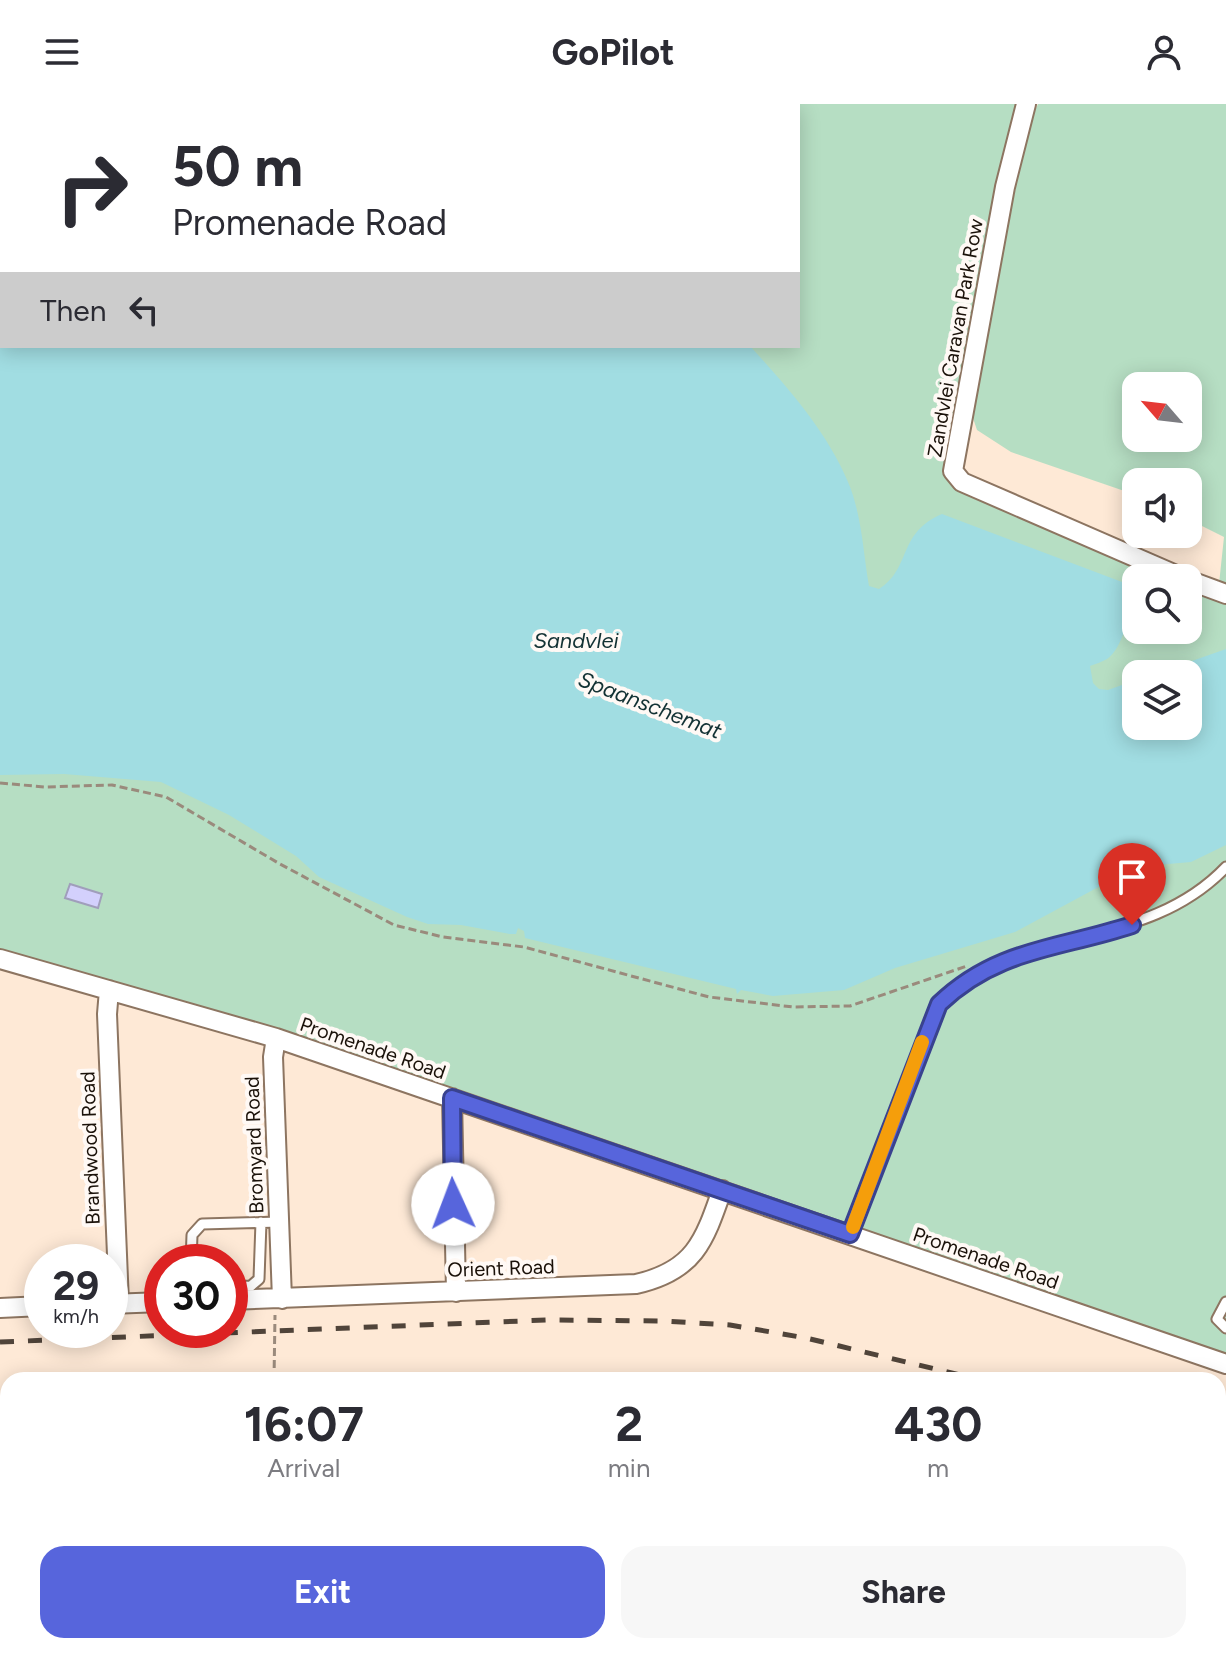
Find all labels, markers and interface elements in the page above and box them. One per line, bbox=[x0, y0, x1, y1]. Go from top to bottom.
icon: menu bbox=[40, 30, 84, 74]
icon: person bbox=[1142, 30, 1186, 74]
text: GoPilot bbox=[551, 31, 675, 74]
text: 50 m bbox=[172, 133, 303, 200]
icon: right bbox=[40, 136, 144, 240]
text: Promenade Road bbox=[172, 201, 447, 244]
street label: Zandvlei Caravan Park Row bbox=[922, 217, 988, 459]
icon: left bbox=[122, 288, 166, 332]
text: Then bbox=[40, 292, 106, 329]
north arrow bbox=[1122, 372, 1202, 452]
map controls bbox=[1122, 372, 1202, 740]
button: sound bbox=[1122, 468, 1202, 548]
button: search bbox=[1122, 564, 1202, 644]
water label: Sandvlei bbox=[533, 627, 619, 654]
button: layers bbox=[1122, 660, 1202, 740]
water label: Spaanschemat bbox=[575, 665, 726, 745]
pin bbox=[1098, 843, 1166, 925]
icon: arrive bbox=[1110, 855, 1154, 899]
street label: Promenade Road bbox=[297, 1012, 449, 1084]
street label: Brandwood Road bbox=[75, 1071, 105, 1225]
street label: Bromyard Road bbox=[240, 1076, 268, 1214]
position arrow bbox=[411, 1162, 495, 1246]
street label: Promenade Road bbox=[910, 1222, 1062, 1294]
speed limit sign: 30 bbox=[144, 1244, 248, 1348]
street label: Orient Road bbox=[447, 1254, 555, 1282]
text: 29 bbox=[53, 1262, 99, 1310]
text: km/h bbox=[53, 1304, 99, 1328]
text: 16:07 bbox=[244, 1395, 364, 1453]
text: 2 bbox=[615, 1395, 643, 1453]
text: 430 bbox=[894, 1395, 982, 1453]
text: Arrival bbox=[267, 1452, 341, 1484]
text: min bbox=[608, 1452, 650, 1484]
text: m bbox=[927, 1452, 949, 1484]
button: Exit bbox=[40, 1546, 605, 1638]
button: Share bbox=[621, 1546, 1186, 1638]

